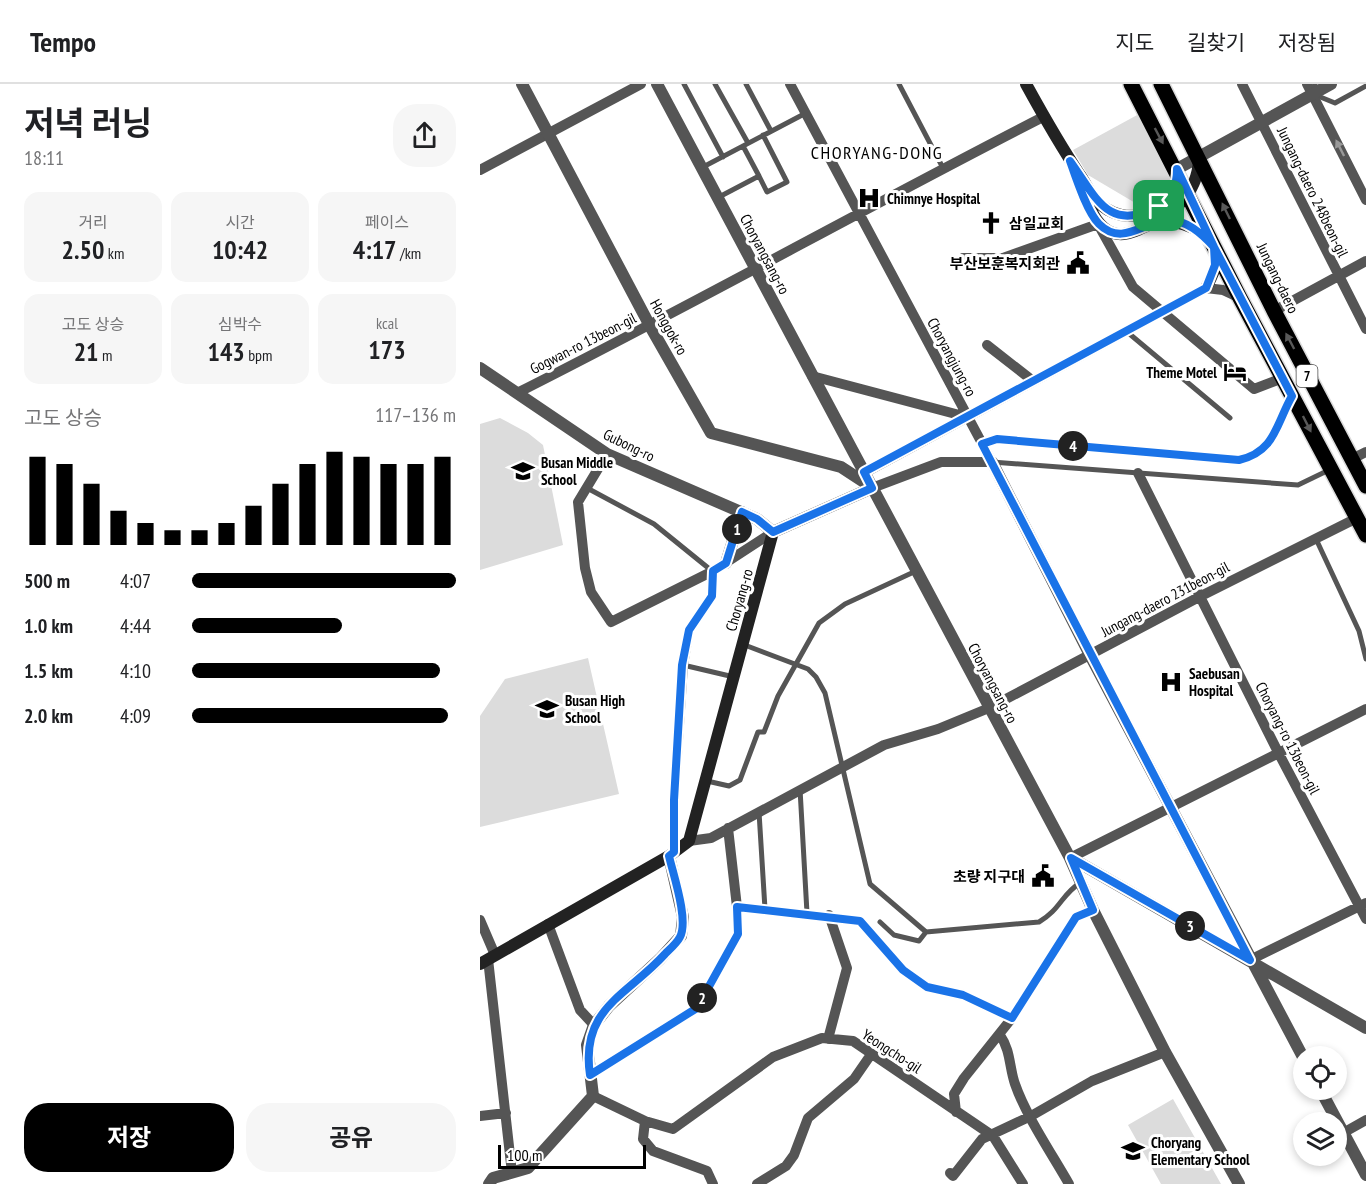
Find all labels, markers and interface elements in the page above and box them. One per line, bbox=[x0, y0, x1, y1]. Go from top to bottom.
text: Tempo bbox=[30, 23, 96, 60]
text: 지도 bbox=[1115, 29, 1154, 56]
text: 길찾기 bbox=[1187, 29, 1245, 56]
text: 저장됨 bbox=[1278, 29, 1336, 56]
text: 저녁 러닝 bbox=[24, 101, 152, 144]
button: share bbox=[393, 104, 456, 167]
street label: Jungang-daero 248beon-gil bbox=[1273, 123, 1353, 261]
one-way arrow bbox=[1154, 127, 1164, 144]
one-way arrow bbox=[1335, 139, 1345, 157]
district label: CHORYANG-DONG bbox=[811, 141, 943, 164]
text: 18:11 bbox=[24, 145, 64, 171]
pin bbox=[1133, 180, 1184, 231]
hospital icon: Chimnye Hospital bbox=[856, 185, 882, 211]
place label: Chimnye Hospital bbox=[887, 189, 981, 208]
icon: arrive bbox=[1142, 189, 1175, 222]
one-way arrow bbox=[1221, 203, 1231, 220]
church icon: 삼일교회 bbox=[978, 210, 1004, 236]
street label: Choryangsang-ro bbox=[736, 211, 794, 297]
text: 거리 bbox=[78, 212, 108, 232]
text: 시간 bbox=[225, 212, 255, 232]
text: 페이스 bbox=[365, 212, 409, 232]
place label: 삼일교회 bbox=[1009, 214, 1064, 233]
text: 2.50 bbox=[62, 233, 104, 266]
text: 10:42 bbox=[212, 233, 268, 266]
text: 4:17 bbox=[353, 233, 397, 266]
street label: Jungang-daero bbox=[1252, 239, 1303, 316]
text: km bbox=[104, 243, 124, 263]
text: /km bbox=[397, 243, 421, 263]
public building icon: 부산보훈복지회관 bbox=[1065, 250, 1091, 276]
place label: 부산보훈복지회관 bbox=[950, 254, 1060, 273]
street label: Honggok-ro bbox=[646, 296, 692, 358]
street label: Gogwan-ro 13beon-gil bbox=[527, 308, 640, 378]
text: kcal bbox=[376, 313, 398, 333]
text: 고도 상승 bbox=[62, 314, 124, 334]
text: 심박수 bbox=[218, 314, 262, 334]
street label: Choryangjung-ro bbox=[923, 314, 981, 400]
text: 173 bbox=[368, 333, 406, 366]
one-way arrow bbox=[1285, 333, 1294, 350]
text: 21 bbox=[74, 335, 99, 368]
text: 143 bbox=[207, 335, 245, 368]
text: m bbox=[99, 345, 112, 365]
text: bpm bbox=[245, 345, 273, 365]
hotel icon: Theme Motel bbox=[1222, 359, 1248, 385]
place label: Theme Motel bbox=[1146, 363, 1217, 382]
road number: 7 bbox=[1296, 365, 1318, 387]
text: 117–136 m bbox=[375, 402, 456, 428]
text: 고도 상승 bbox=[24, 405, 102, 431]
one-way arrow bbox=[1302, 416, 1312, 433]
street label: Gubong-ro bbox=[600, 424, 658, 466]
pin: 4 bbox=[1058, 431, 1088, 461]
text: 4 bbox=[1069, 436, 1077, 456]
place label: Busan Middle School bbox=[541, 453, 613, 489]
school or university icon: Busan Middle School bbox=[510, 458, 536, 484]
pin: 1 bbox=[722, 514, 752, 544]
text: 1 bbox=[733, 519, 741, 539]
street label: Jungang-daero 231beon-gil bbox=[1097, 557, 1233, 641]
street label: Choryang-ro bbox=[721, 567, 757, 633]
text: 500 m bbox=[24, 568, 70, 594]
text: 4:07 bbox=[120, 568, 151, 594]
text: 1.0 km bbox=[24, 613, 73, 639]
text: 4:44 bbox=[120, 613, 151, 639]
street label: Choryangsang-ro bbox=[964, 640, 1022, 726]
text: 1.5 km bbox=[24, 658, 73, 684]
text: 4:10 bbox=[120, 658, 151, 684]
place label: Saebusan Hospital bbox=[1189, 664, 1240, 700]
hospital icon: Saebusan Hospital bbox=[1158, 669, 1184, 695]
street label: Choryang-ro 13beon-gil bbox=[1251, 679, 1325, 798]
place label: Busan High School bbox=[565, 691, 625, 727]
school or university icon: Busan High School bbox=[534, 696, 560, 722]
text: 2.0 km bbox=[24, 703, 73, 729]
text: 4:09 bbox=[120, 703, 151, 729]
public building icon: 초량 지구대 bbox=[1030, 863, 1056, 889]
place label: 초량 지구대 bbox=[953, 867, 1025, 886]
pin: 3 bbox=[1175, 911, 1205, 941]
text: 3 bbox=[1186, 916, 1194, 936]
pin: 2 bbox=[687, 983, 717, 1013]
text: 2 bbox=[698, 988, 706, 1008]
street label: Yeongcho-gil bbox=[859, 1025, 926, 1078]
map controls bbox=[1293, 1046, 1347, 1166]
button: locate bbox=[1293, 1046, 1347, 1100]
button: 저장 bbox=[24, 1103, 234, 1172]
button: 공유 bbox=[246, 1103, 456, 1172]
button: layers bbox=[1293, 1112, 1347, 1166]
place label: Choryang Elementary School bbox=[1151, 1133, 1250, 1169]
school or university icon: Choryang Elementary School bbox=[1120, 1138, 1146, 1164]
scale bar bbox=[498, 1142, 646, 1170]
text: 100 m bbox=[507, 1145, 542, 1165]

